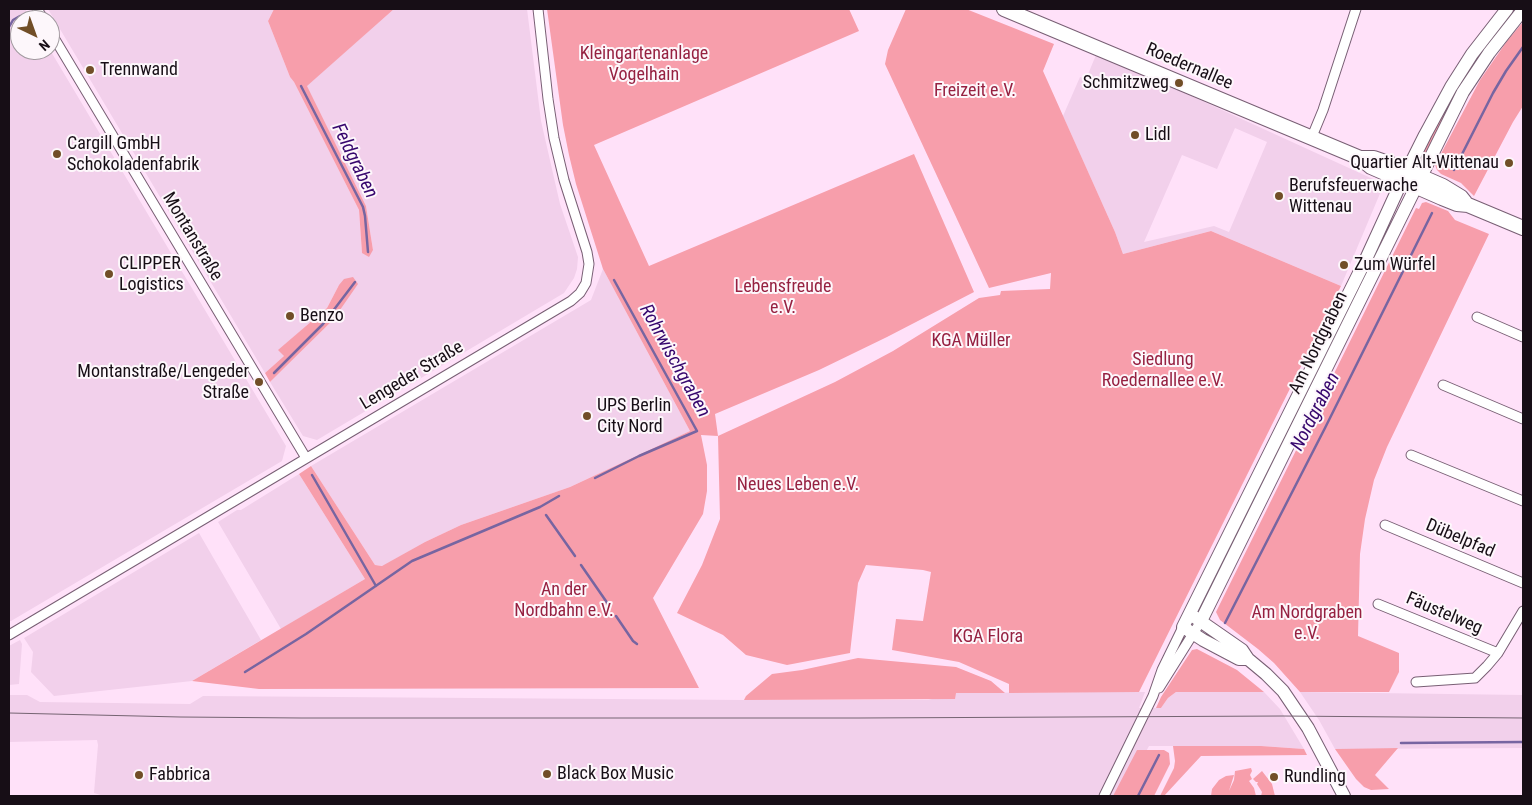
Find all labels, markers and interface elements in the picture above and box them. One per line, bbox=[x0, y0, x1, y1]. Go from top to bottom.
north arrow bbox=[10, 10, 60, 60]
text: N bbox=[36, 37, 53, 54]
street label: Roedernallee bbox=[1142, 39, 1236, 95]
park label: Kleingartenanlage Vogelhain bbox=[580, 43, 708, 86]
place label: Trennwand bbox=[100, 59, 178, 81]
marker: Trennwand bbox=[84, 64, 96, 76]
place label: Schmitzweg bbox=[1083, 72, 1169, 94]
marker: Schmitzweg bbox=[1173, 77, 1185, 89]
park label: Freizeit e.V. bbox=[934, 80, 1016, 102]
water label: Feldgraben bbox=[326, 120, 382, 202]
place label: Lidl bbox=[1145, 124, 1171, 146]
marker: Lidl bbox=[1129, 129, 1141, 141]
place label: Cargill GmbH Schokoladenfabrik bbox=[67, 133, 199, 176]
marker: Cargill GmbH Schokoladenfabrik bbox=[51, 148, 63, 160]
place label: Quartier Alt-Wittenau bbox=[1350, 152, 1499, 174]
marker: Quartier Alt-Wittenau bbox=[1503, 157, 1515, 169]
place label: Berufsfeuerwache Wittenau bbox=[1289, 175, 1418, 218]
street label: Montanstraße bbox=[157, 189, 227, 285]
marker: Berufsfeuerwache Wittenau bbox=[1273, 190, 1285, 202]
place label: CLIPPER Logistics bbox=[119, 253, 184, 296]
place label: Zum Würfel bbox=[1354, 254, 1436, 276]
marker: Zum Würfel bbox=[1338, 259, 1350, 271]
marker: CLIPPER Logistics bbox=[103, 268, 115, 280]
park label: Lebensfreude e.V. bbox=[735, 276, 831, 318]
street label: Am Nordgraben bbox=[1285, 288, 1353, 398]
water label: Rohrwischgraben bbox=[634, 301, 714, 421]
place label: Benzo bbox=[300, 305, 344, 327]
marker: Benzo bbox=[284, 310, 296, 322]
park label: KGA Müller bbox=[931, 330, 1011, 352]
street label: Lengeder Straße bbox=[357, 337, 467, 415]
park label: Siedlung Roedernallee e.V. bbox=[1102, 349, 1224, 392]
place label: Montanstraße/Lengeder Straße bbox=[77, 361, 249, 404]
water label: Nordgraben bbox=[1287, 369, 1345, 455]
marker: Montanstraße/Lengeder Straße bbox=[253, 376, 265, 388]
place label: UPS Berlin City Nord bbox=[597, 395, 671, 438]
marker: UPS Berlin City Nord bbox=[581, 410, 593, 422]
park label: Neues Leben e.V. bbox=[737, 474, 859, 496]
street label: Dübelpfad bbox=[1422, 515, 1498, 563]
park label: An der Nordbahn e.V. bbox=[514, 579, 614, 622]
street label: Fäustelweg bbox=[1403, 588, 1485, 640]
park label: Am Nordgraben e.V. bbox=[1251, 602, 1363, 644]
park label: KGA Flora bbox=[953, 626, 1023, 648]
place label: Black Box Music bbox=[557, 763, 674, 785]
place label: Fabbrica bbox=[149, 764, 210, 786]
place label: Rundling bbox=[1284, 766, 1346, 788]
marker: Black Box Music bbox=[541, 768, 553, 780]
marker: Fabbrica bbox=[133, 769, 145, 781]
marker: Rundling bbox=[1268, 771, 1280, 783]

